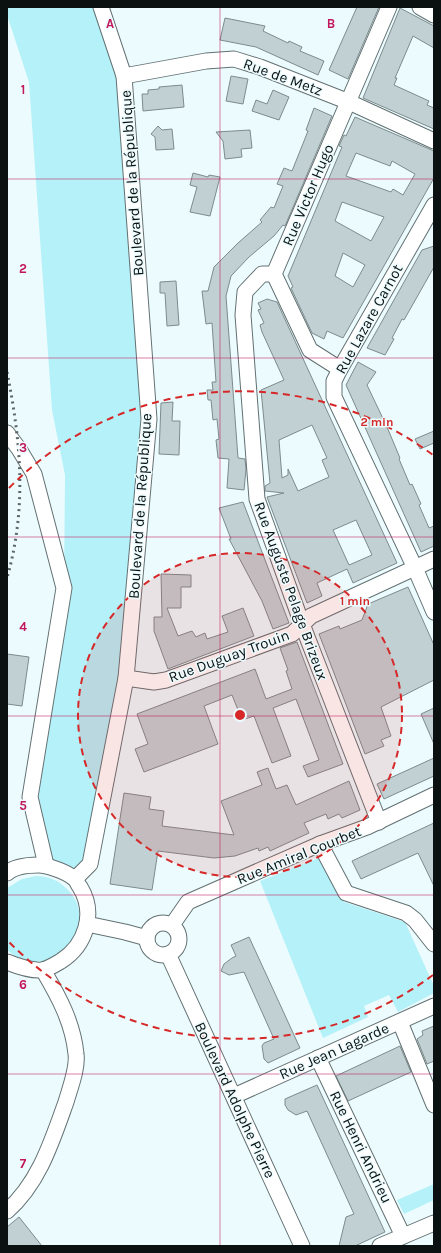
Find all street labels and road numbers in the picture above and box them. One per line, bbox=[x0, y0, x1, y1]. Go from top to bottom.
street label: Rue de Metz bbox=[241, 54, 325, 100]
street label: Boulevard de la République bbox=[117, 89, 147, 277]
street label: Rue Victor Hugo bbox=[278, 141, 338, 249]
street label: Rue Lazare Carnot bbox=[331, 261, 407, 377]
street label: Boulevard de la République bbox=[125, 412, 155, 600]
street label: Rue Auguste Pelage Brizeux bbox=[250, 499, 332, 683]
street label: Rue Duguay Trouin bbox=[166, 626, 292, 686]
street label: Rue Amiral Courbet bbox=[234, 822, 364, 888]
street label: Boulevard Adolphe Pierre bbox=[191, 1019, 279, 1181]
street label: Rue Jean Lagarde bbox=[276, 1019, 392, 1083]
street label: Rue Henri Andrieu bbox=[326, 1088, 396, 1206]

